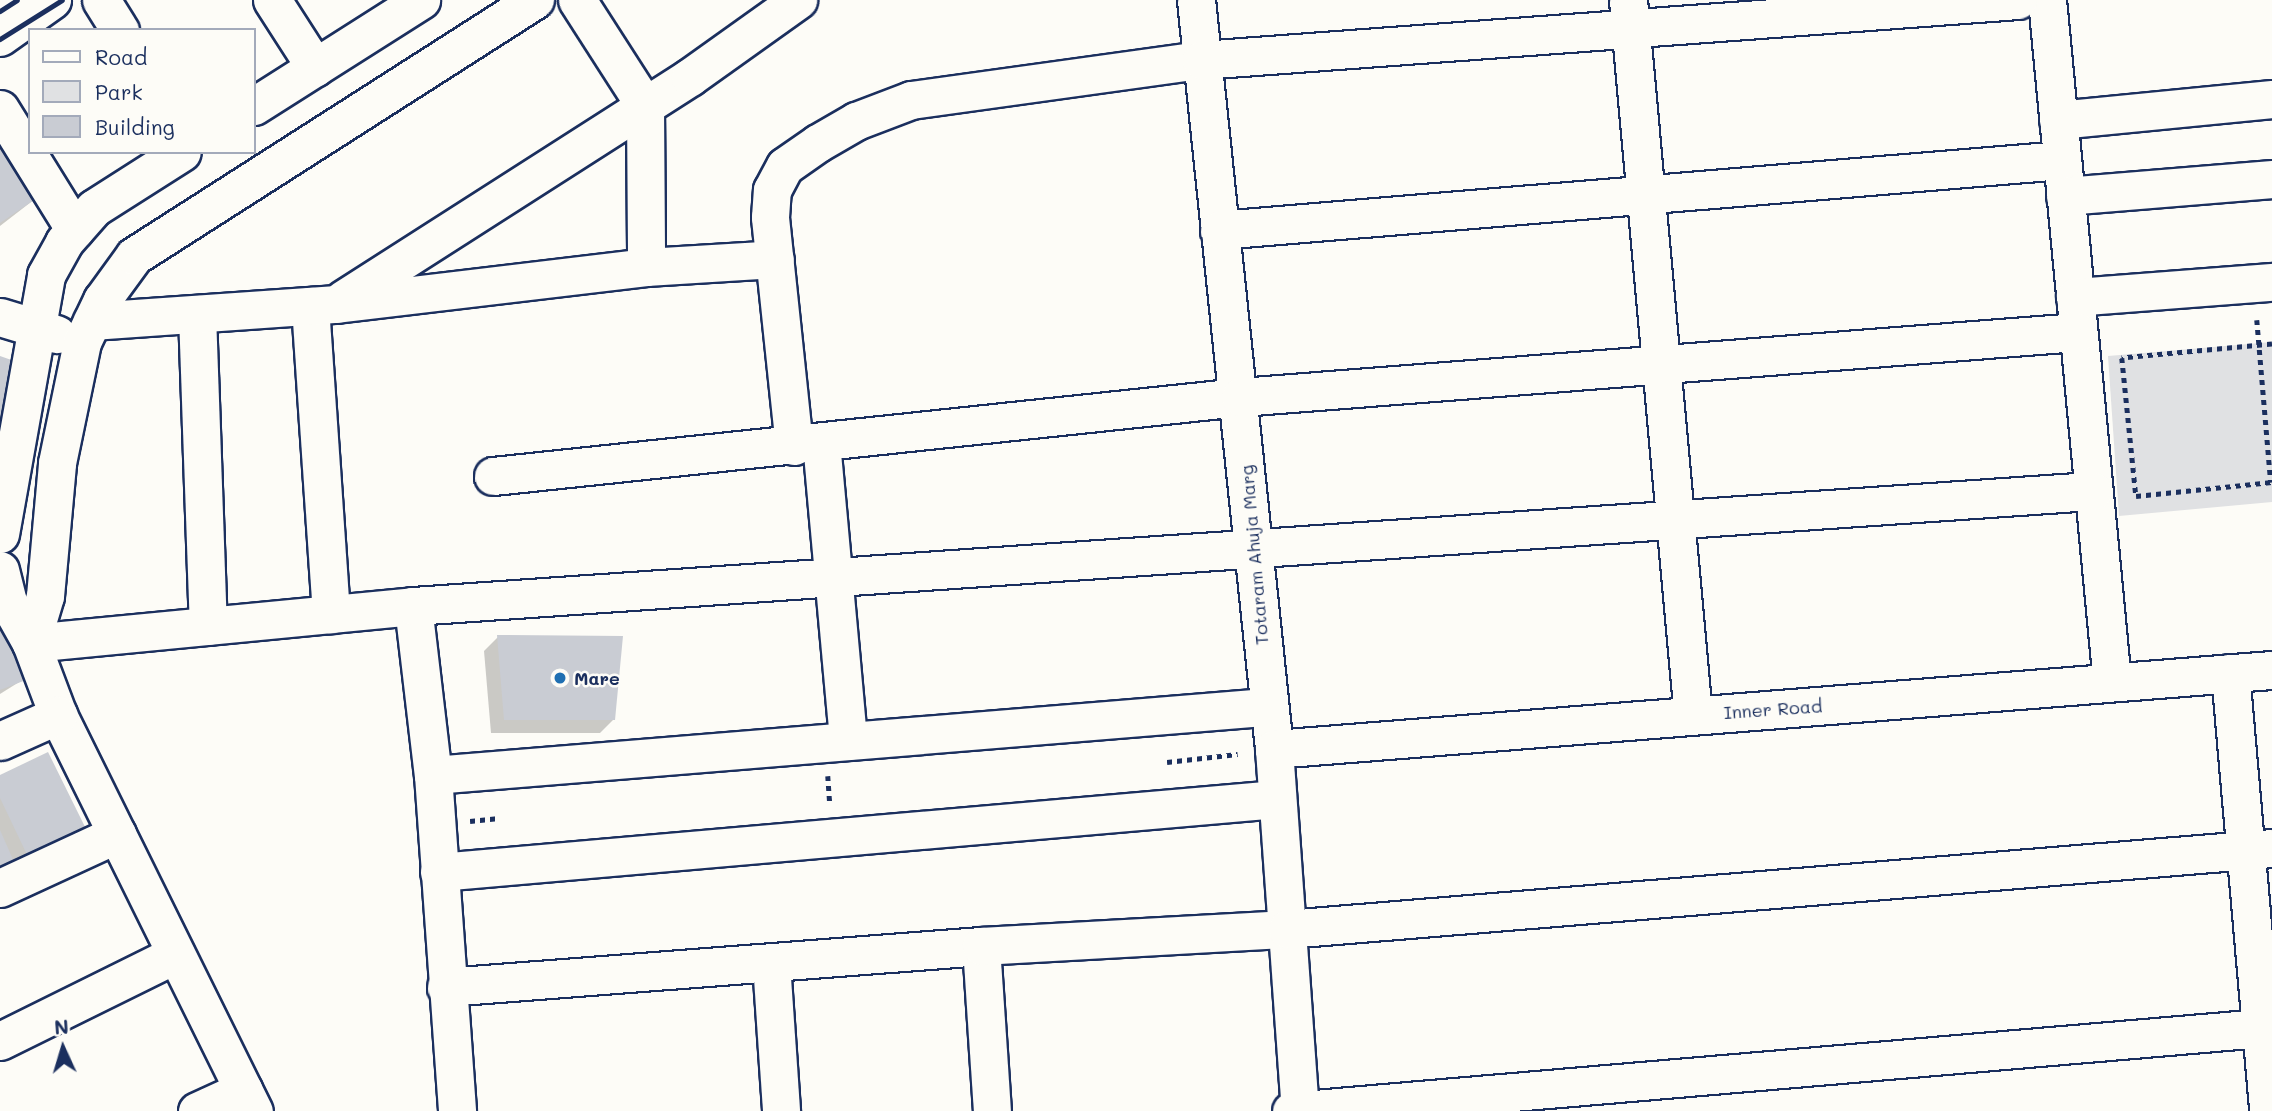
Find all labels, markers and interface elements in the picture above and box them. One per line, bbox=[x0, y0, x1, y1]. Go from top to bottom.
legend bbox=[28, 28, 256, 154]
text: Road bbox=[95, 43, 147, 70]
text: Park bbox=[95, 78, 143, 105]
text: Building bbox=[95, 113, 175, 140]
street label: Totaram Ahuja Marg bbox=[1235, 464, 1273, 646]
place label: Mare bbox=[574, 667, 620, 689]
marker: Mare bbox=[552, 670, 568, 686]
street label: Inner Road bbox=[1723, 695, 1823, 723]
north arrow bbox=[28, 1013, 98, 1083]
text: N bbox=[53, 1014, 70, 1040]

